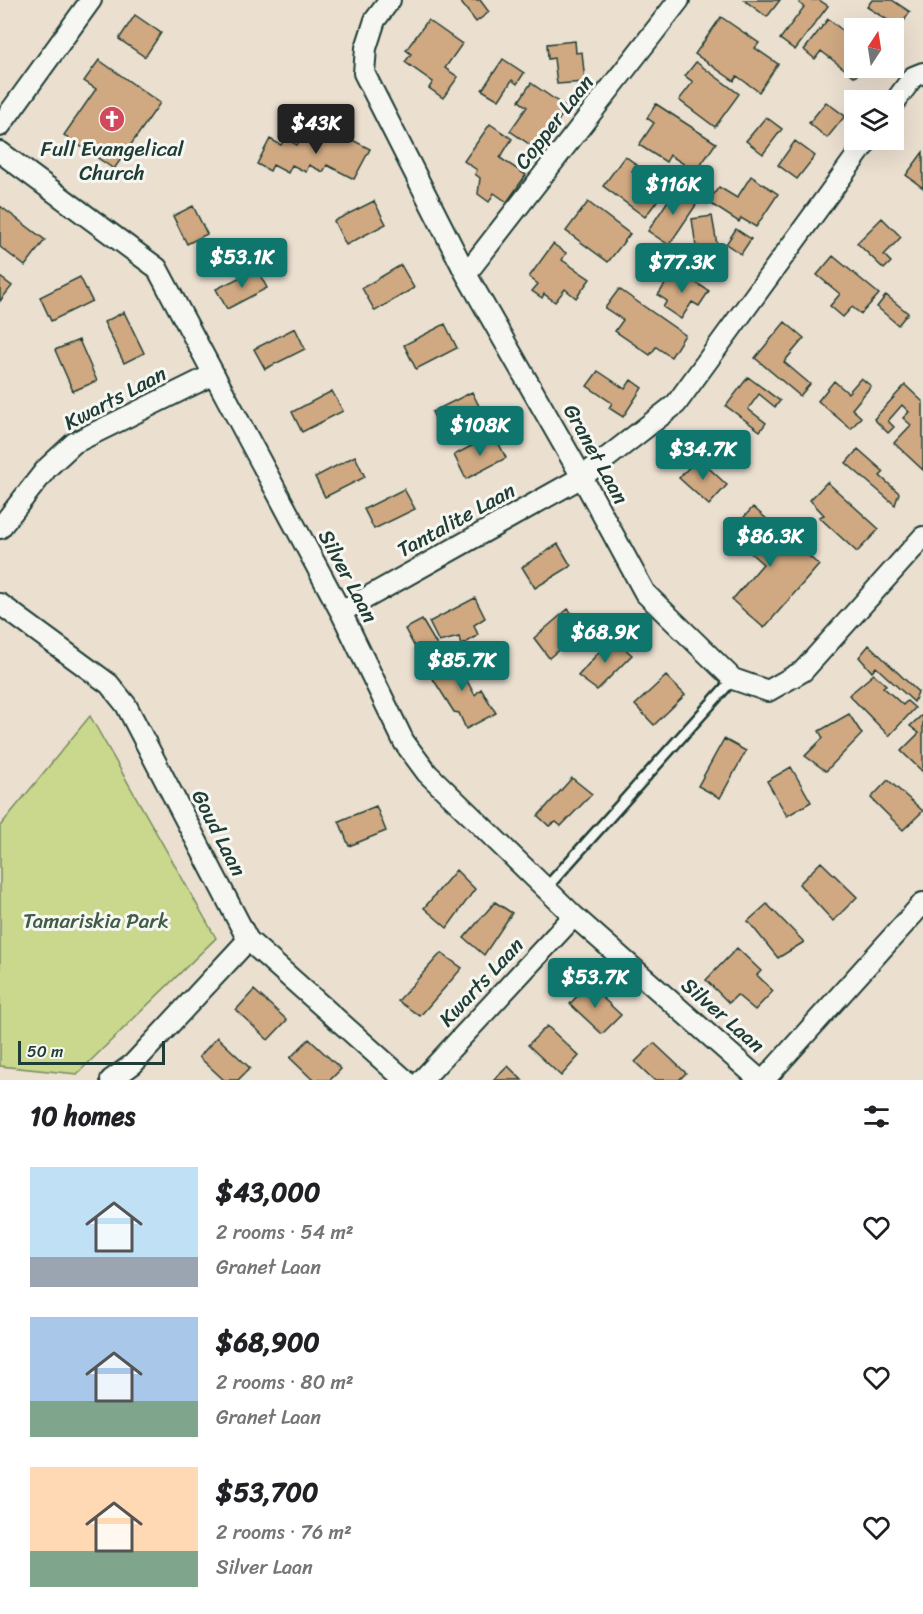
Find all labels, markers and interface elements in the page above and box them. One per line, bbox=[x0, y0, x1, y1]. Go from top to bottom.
north arrow bbox=[844, 18, 904, 78]
map controls bbox=[844, 18, 904, 150]
street label: Copper Laan bbox=[504, 66, 604, 178]
button: layers bbox=[844, 90, 904, 150]
church icon: Full Evangelical Church bbox=[97, 104, 127, 134]
pin: $43K bbox=[280, 104, 352, 155]
text: $43K bbox=[291, 106, 341, 141]
place label: Full Evangelical Church bbox=[41, 130, 184, 192]
pin: $116K bbox=[631, 165, 715, 216]
text: $116K bbox=[646, 167, 700, 202]
pin: $53.1K bbox=[193, 238, 291, 289]
text: $53.1K bbox=[210, 240, 274, 275]
pin: $77.3K bbox=[633, 243, 731, 294]
text: $77.3K bbox=[649, 245, 715, 280]
street label: Kwarts Laan bbox=[57, 355, 173, 441]
street label: Granet Laan bbox=[553, 397, 639, 511]
pin: $108K bbox=[438, 406, 522, 457]
text: $108K bbox=[451, 408, 509, 443]
pin: $34.7K bbox=[654, 430, 752, 481]
text: $34.7K bbox=[670, 432, 736, 467]
street label: Tantalite Laan bbox=[390, 472, 522, 568]
pin: $86.3K bbox=[721, 517, 819, 568]
text: $86.3K bbox=[737, 519, 803, 554]
street label: Silver Laan bbox=[307, 522, 389, 630]
pin: $68.9K bbox=[556, 613, 654, 664]
text: $68.9K bbox=[571, 615, 639, 650]
pin: $85.7K bbox=[413, 641, 511, 692]
text: $85.7K bbox=[428, 643, 496, 678]
street label: Goud Laan bbox=[181, 783, 257, 883]
park label: Tamariskia Park bbox=[23, 902, 169, 940]
street label: Kwarts Laan bbox=[429, 928, 533, 1036]
pin: $53.7K bbox=[546, 958, 644, 1009]
text: $53.7K bbox=[562, 960, 628, 995]
street label: Silver Laan bbox=[672, 967, 774, 1063]
text: 50 m bbox=[27, 1037, 63, 1066]
scale bar bbox=[18, 1038, 165, 1066]
text: 10 homes bbox=[30, 1093, 135, 1139]
icon: filters bbox=[860, 1100, 893, 1133]
text: $43,000 bbox=[216, 1169, 320, 1215]
icon: home bbox=[78, 1191, 150, 1263]
icon: heart bbox=[860, 1211, 893, 1244]
text: 2 rooms · 54 m² bbox=[216, 1215, 354, 1250]
text: Granet Laan bbox=[216, 1250, 321, 1285]
text: $68,900 bbox=[216, 1319, 320, 1365]
icon: home bbox=[78, 1341, 150, 1413]
icon: heart bbox=[860, 1361, 893, 1394]
text: 2 rooms · 80 m² bbox=[216, 1365, 354, 1400]
text: Granet Laan bbox=[216, 1400, 321, 1435]
text: $53,700 bbox=[216, 1469, 318, 1515]
icon: home bbox=[78, 1491, 150, 1563]
icon: heart bbox=[860, 1511, 893, 1544]
text: 2 rooms · 76 m² bbox=[216, 1515, 352, 1550]
text: Silver Laan bbox=[216, 1550, 313, 1585]

